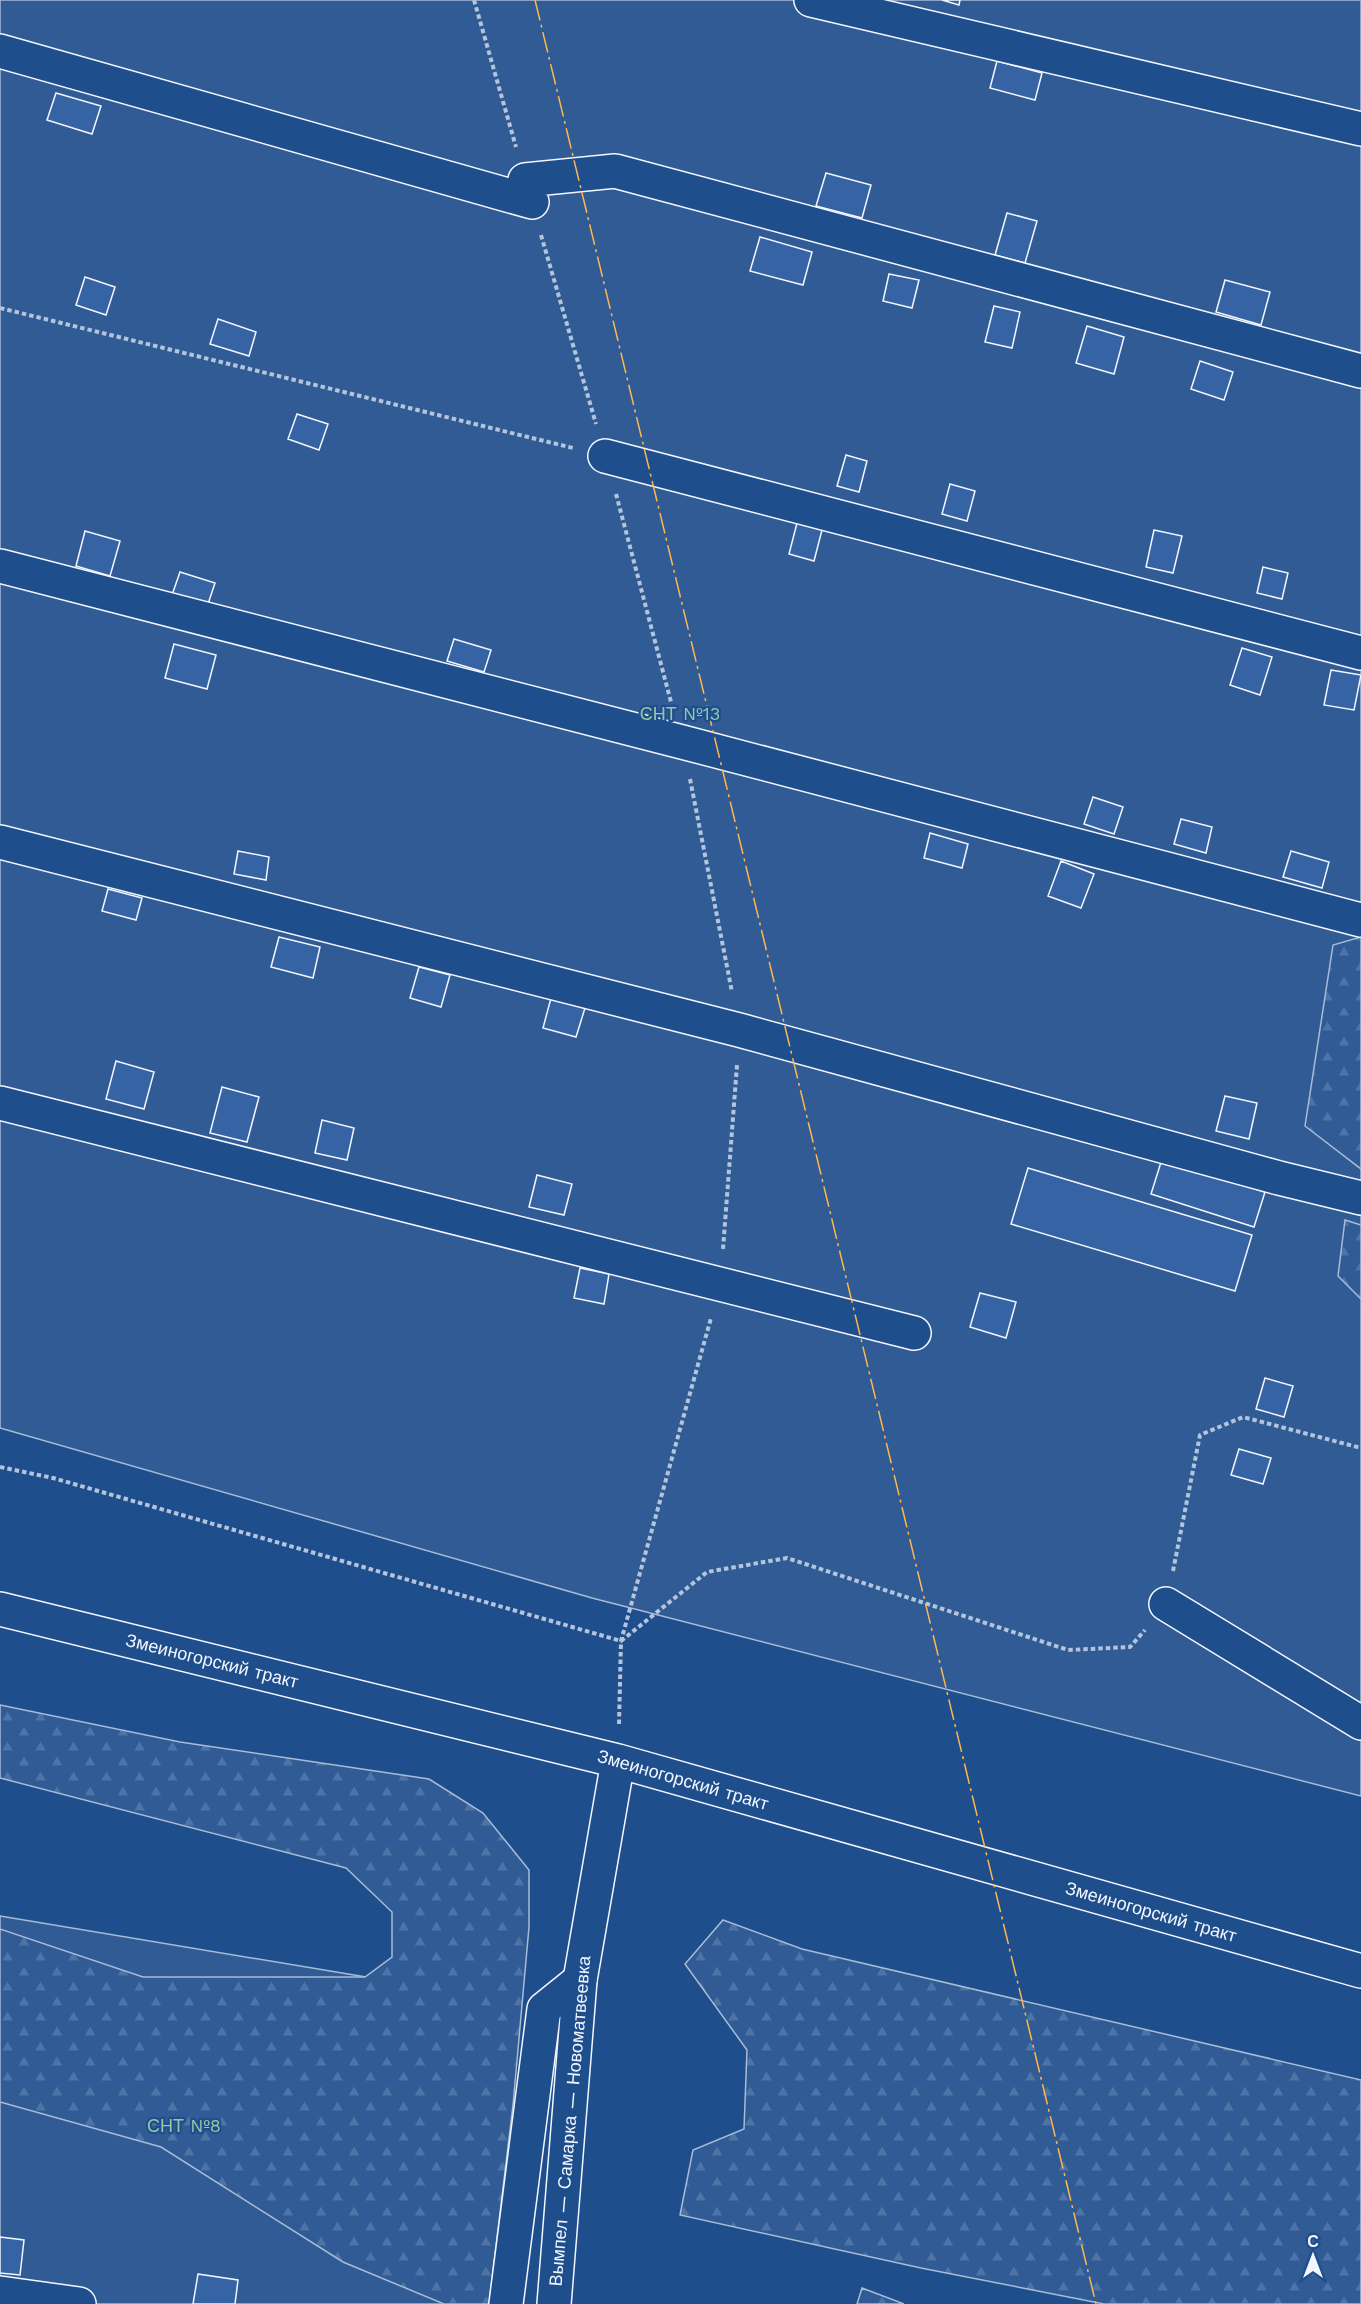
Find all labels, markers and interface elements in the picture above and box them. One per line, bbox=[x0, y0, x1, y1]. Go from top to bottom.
park label: СНТ №13 bbox=[640, 703, 720, 724]
street label: Змеиногорский тракт bbox=[124, 1629, 301, 1692]
street label: Змеиногорский тракт bbox=[595, 1745, 771, 1814]
street label: Змеиногорский тракт bbox=[1063, 1877, 1239, 1946]
street label: Вымпел — Самарка — Новоматвеевка bbox=[545, 1954, 595, 2287]
park label: СНТ №8 bbox=[147, 2115, 221, 2136]
north arrow bbox=[1283, 2226, 1343, 2286]
text: С bbox=[1307, 2232, 1319, 2251]

